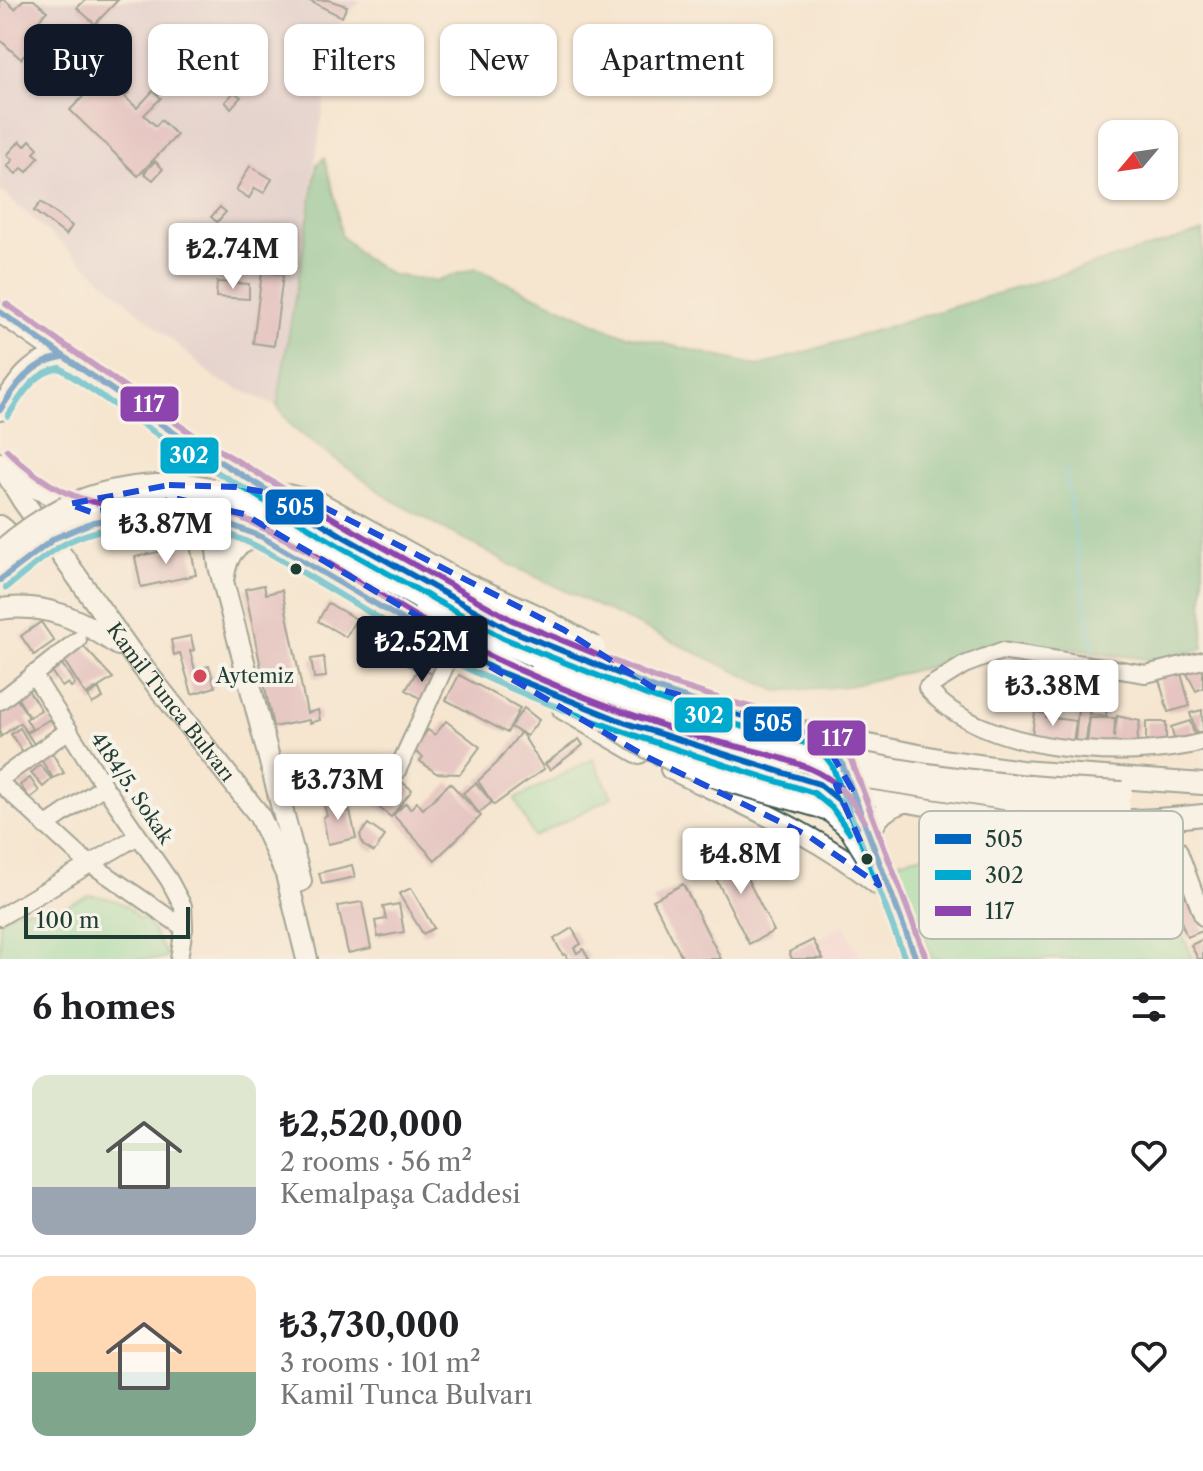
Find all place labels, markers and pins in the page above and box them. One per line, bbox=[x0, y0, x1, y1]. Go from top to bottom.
pin: ₺2.74M bbox=[168, 223, 298, 291]
pin: ₺3.87M bbox=[101, 498, 231, 566]
unlabelled marker bbox=[288, 561, 304, 577]
pin: ₺2.52M bbox=[357, 616, 487, 684]
pin: ₺3.38M bbox=[988, 660, 1118, 728]
place label: Aytemiz bbox=[215, 664, 294, 688]
marker: Aytemiz bbox=[191, 667, 209, 685]
pin: ₺3.73M bbox=[273, 754, 403, 822]
pin: ₺4.8M bbox=[685, 828, 797, 896]
unlabelled marker bbox=[859, 851, 875, 867]

